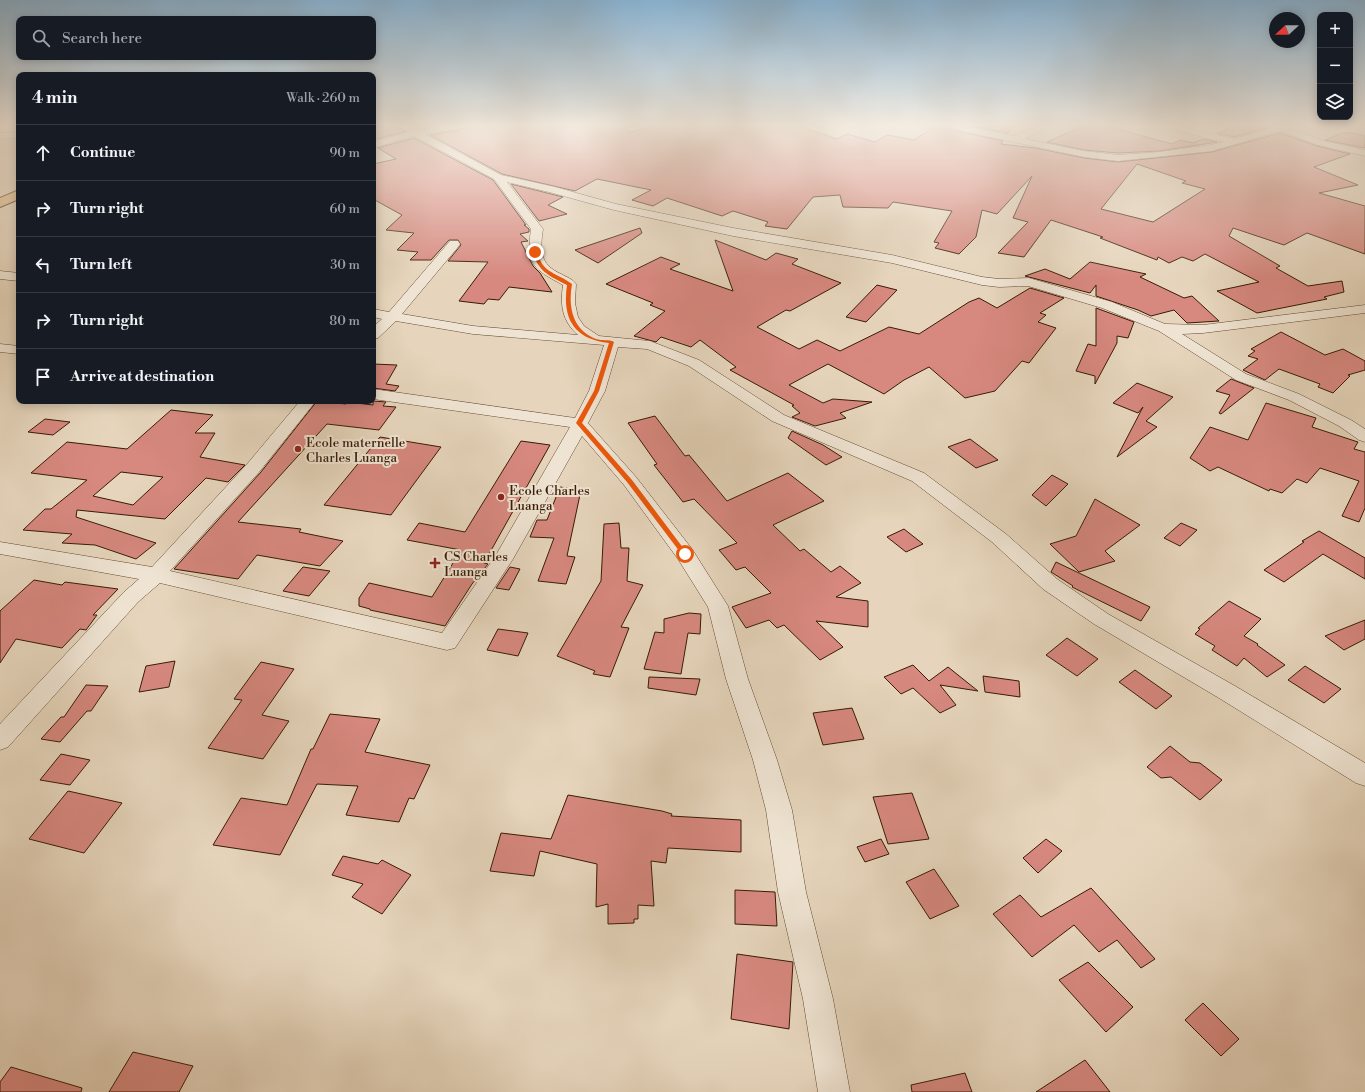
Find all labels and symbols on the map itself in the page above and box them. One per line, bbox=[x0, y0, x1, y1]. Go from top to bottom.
north arrow bbox=[1269, 12, 1305, 48]
route end bbox=[526, 243, 544, 261]
place label: Ecole maternelle Charles Luanga bbox=[306, 435, 406, 466]
marker: Ecole maternelle Charles Luanga bbox=[293, 444, 303, 454]
place label: Ecole Charles Luanga bbox=[509, 483, 590, 514]
marker: Ecole Charles Luanga bbox=[496, 492, 506, 502]
route start bbox=[676, 545, 694, 563]
place label: CS Charles Luanga bbox=[444, 549, 508, 580]
marker: CS Charles Luanga bbox=[429, 557, 441, 569]

